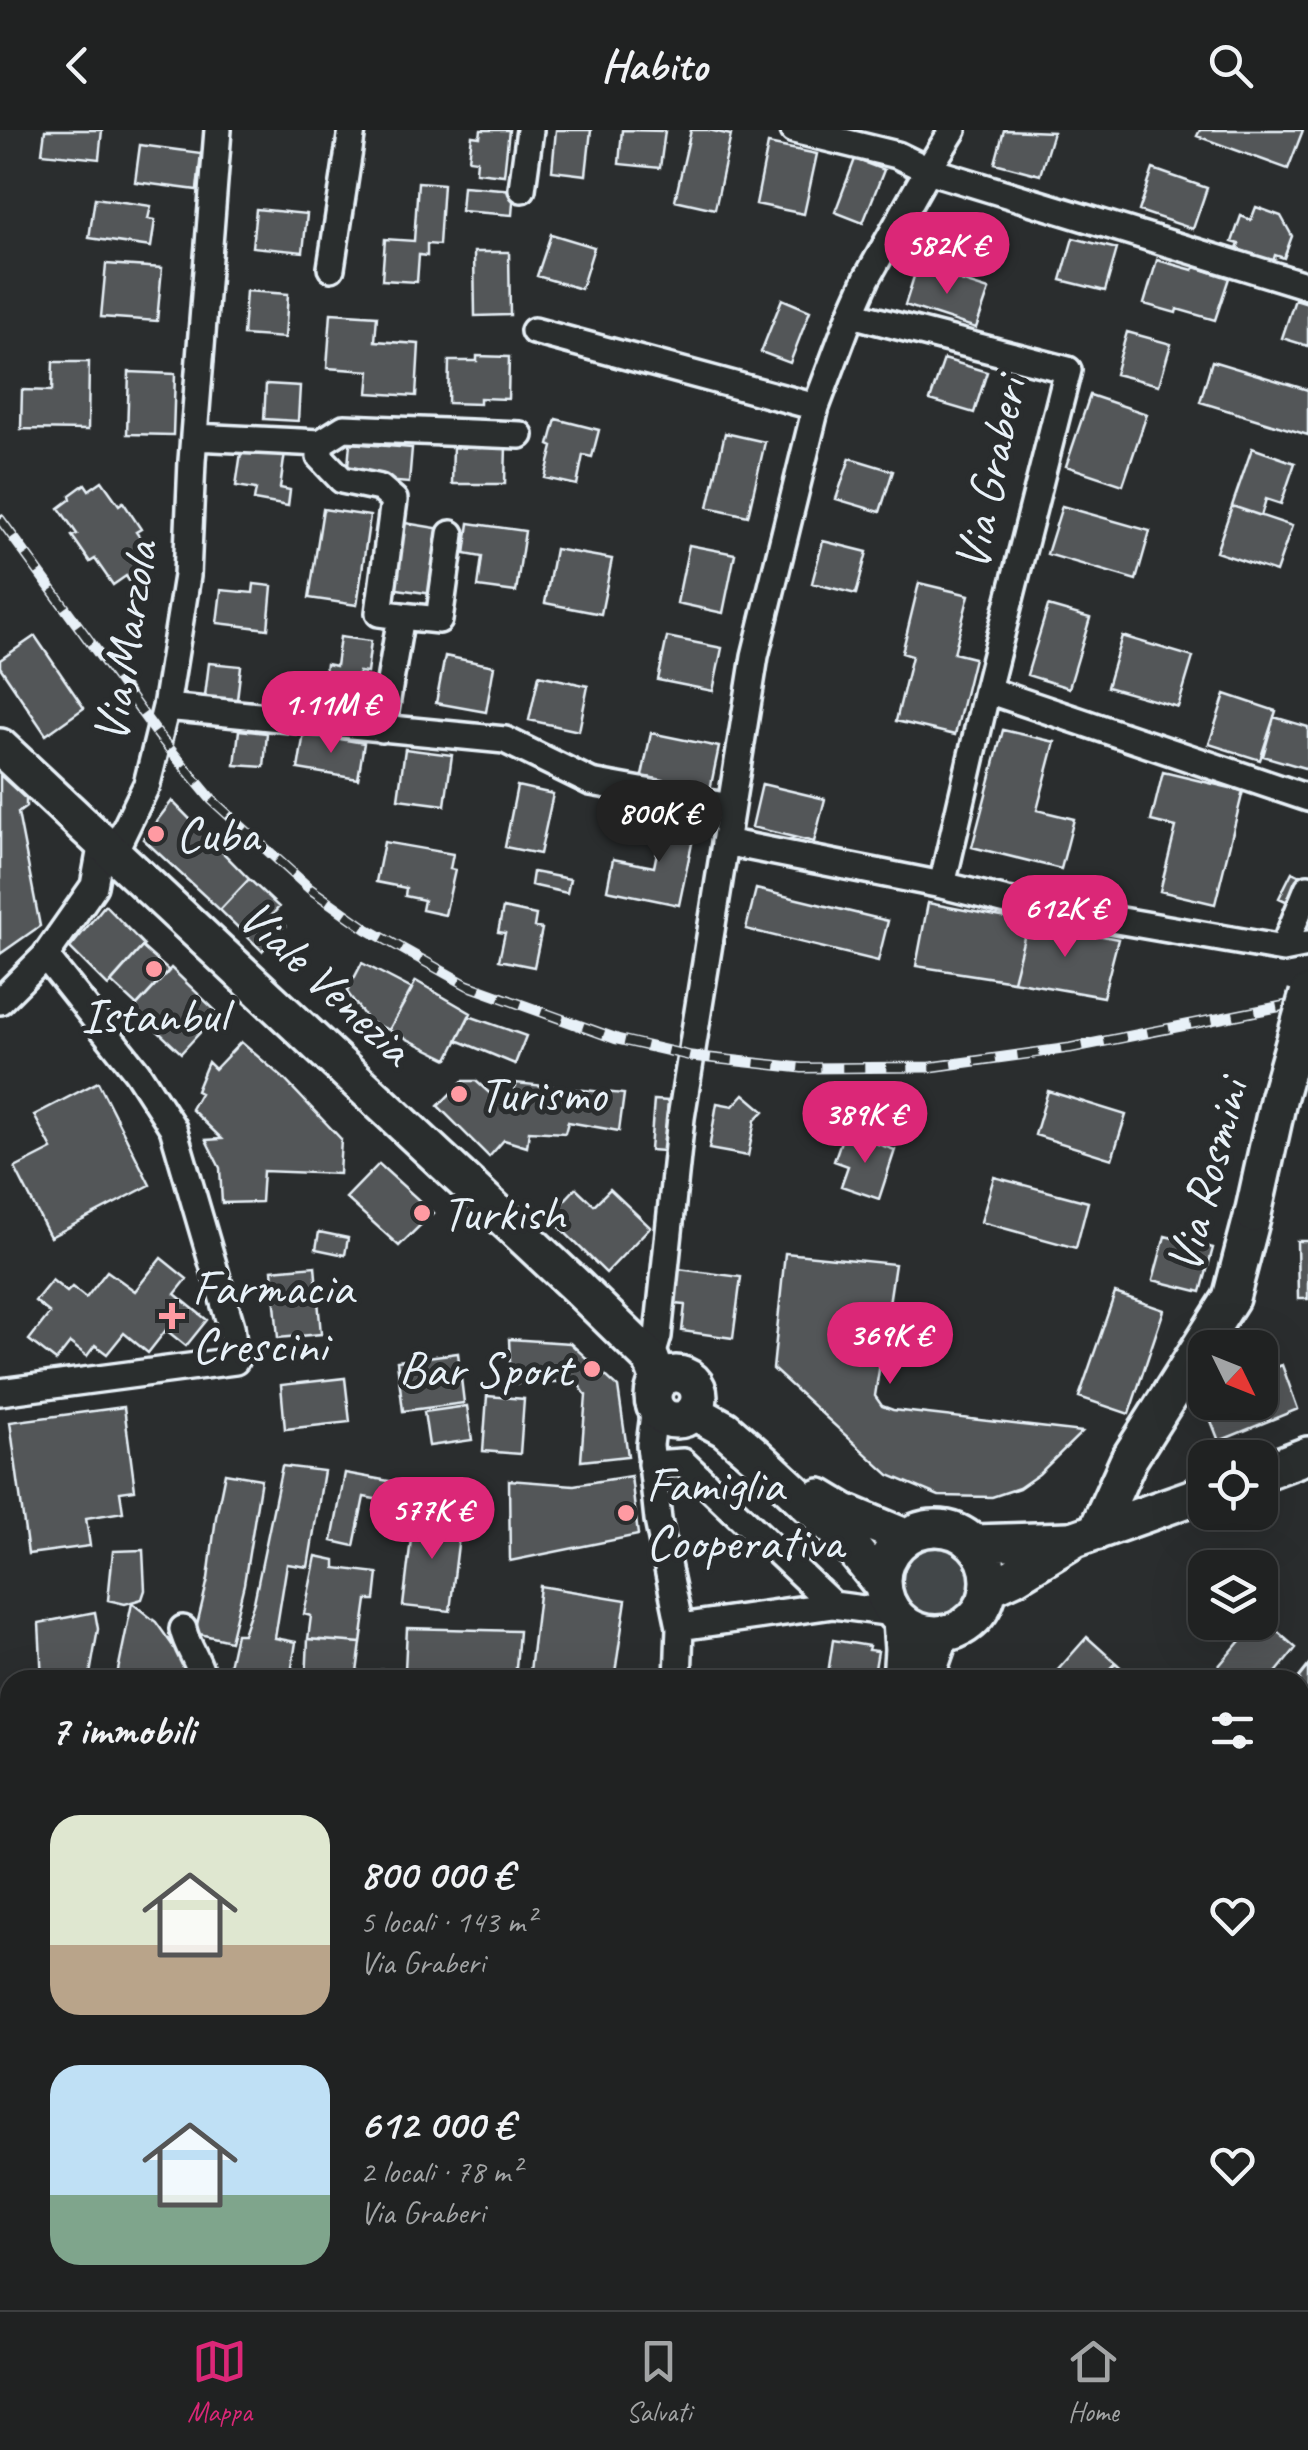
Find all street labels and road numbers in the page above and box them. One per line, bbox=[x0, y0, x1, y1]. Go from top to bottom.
street label: Via Graberi bbox=[939, 367, 1042, 576]
street label: Via Marzola bbox=[78, 534, 172, 747]
street label: Viale Venezia bbox=[226, 885, 429, 1081]
street label: Via Rosmini bbox=[1151, 1067, 1264, 1279]

